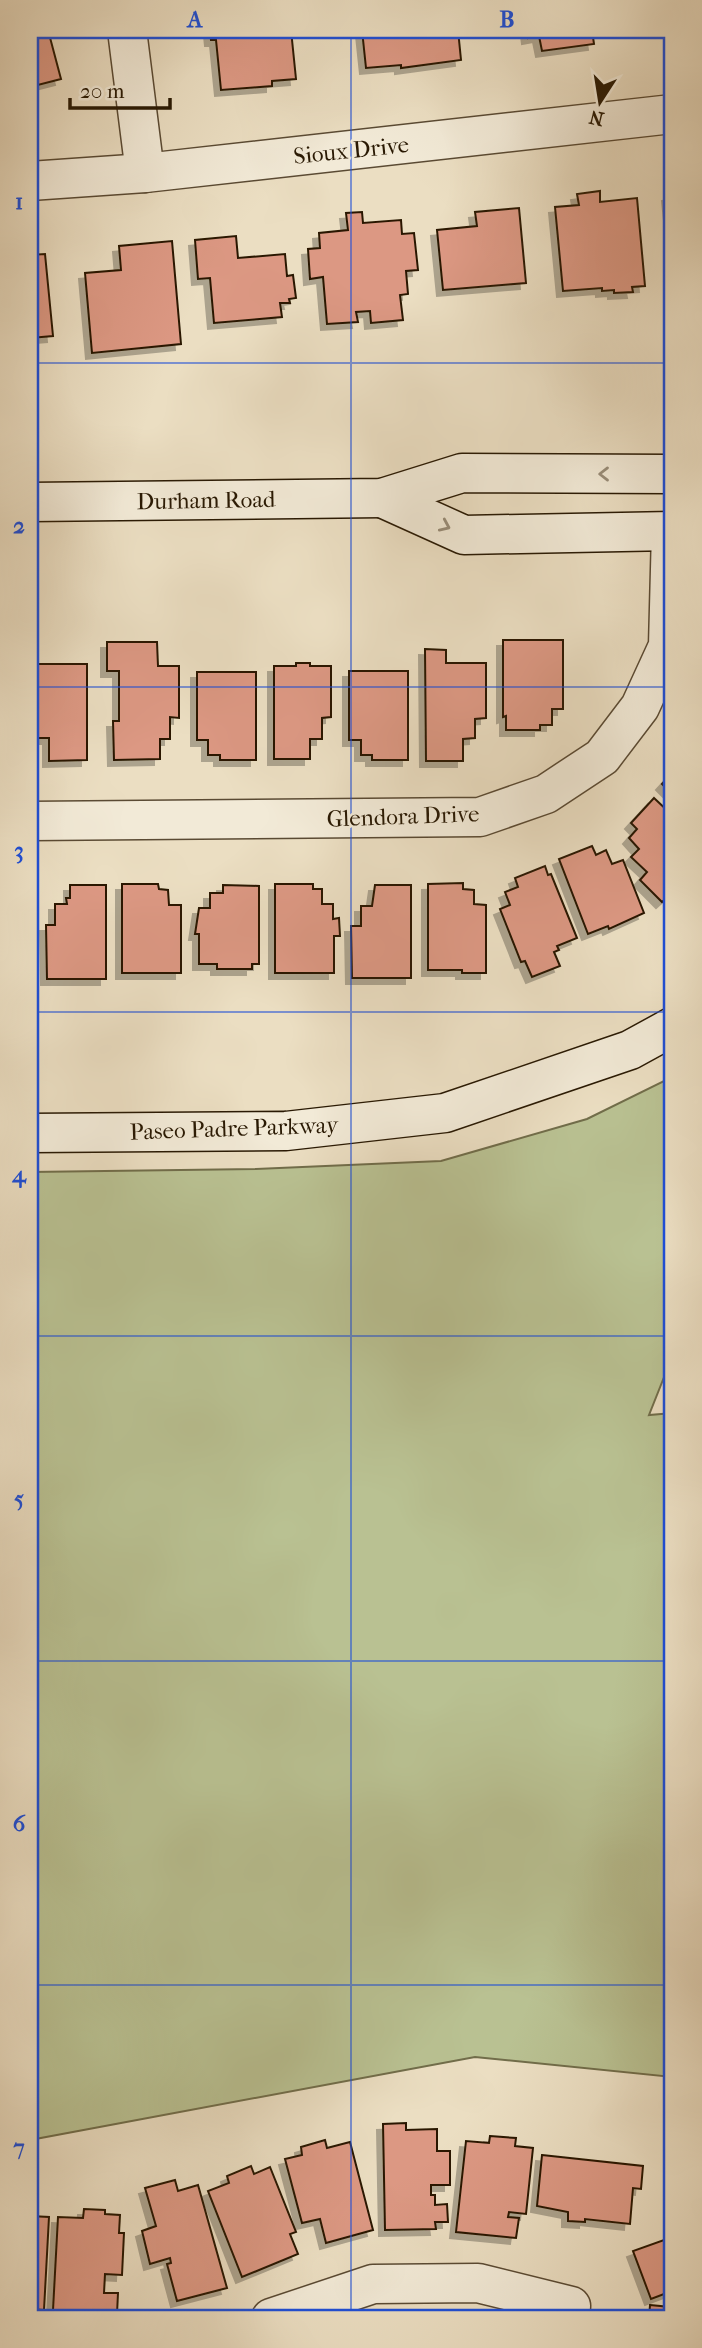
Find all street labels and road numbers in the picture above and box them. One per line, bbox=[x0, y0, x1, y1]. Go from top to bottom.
street label: Sioux Drive bbox=[292, 131, 410, 170]
street label: Durham Road bbox=[136, 486, 276, 515]
street label: Glendora Drive bbox=[326, 800, 480, 833]
street label: Paseo Padre Parkway bbox=[129, 1111, 340, 1146]

